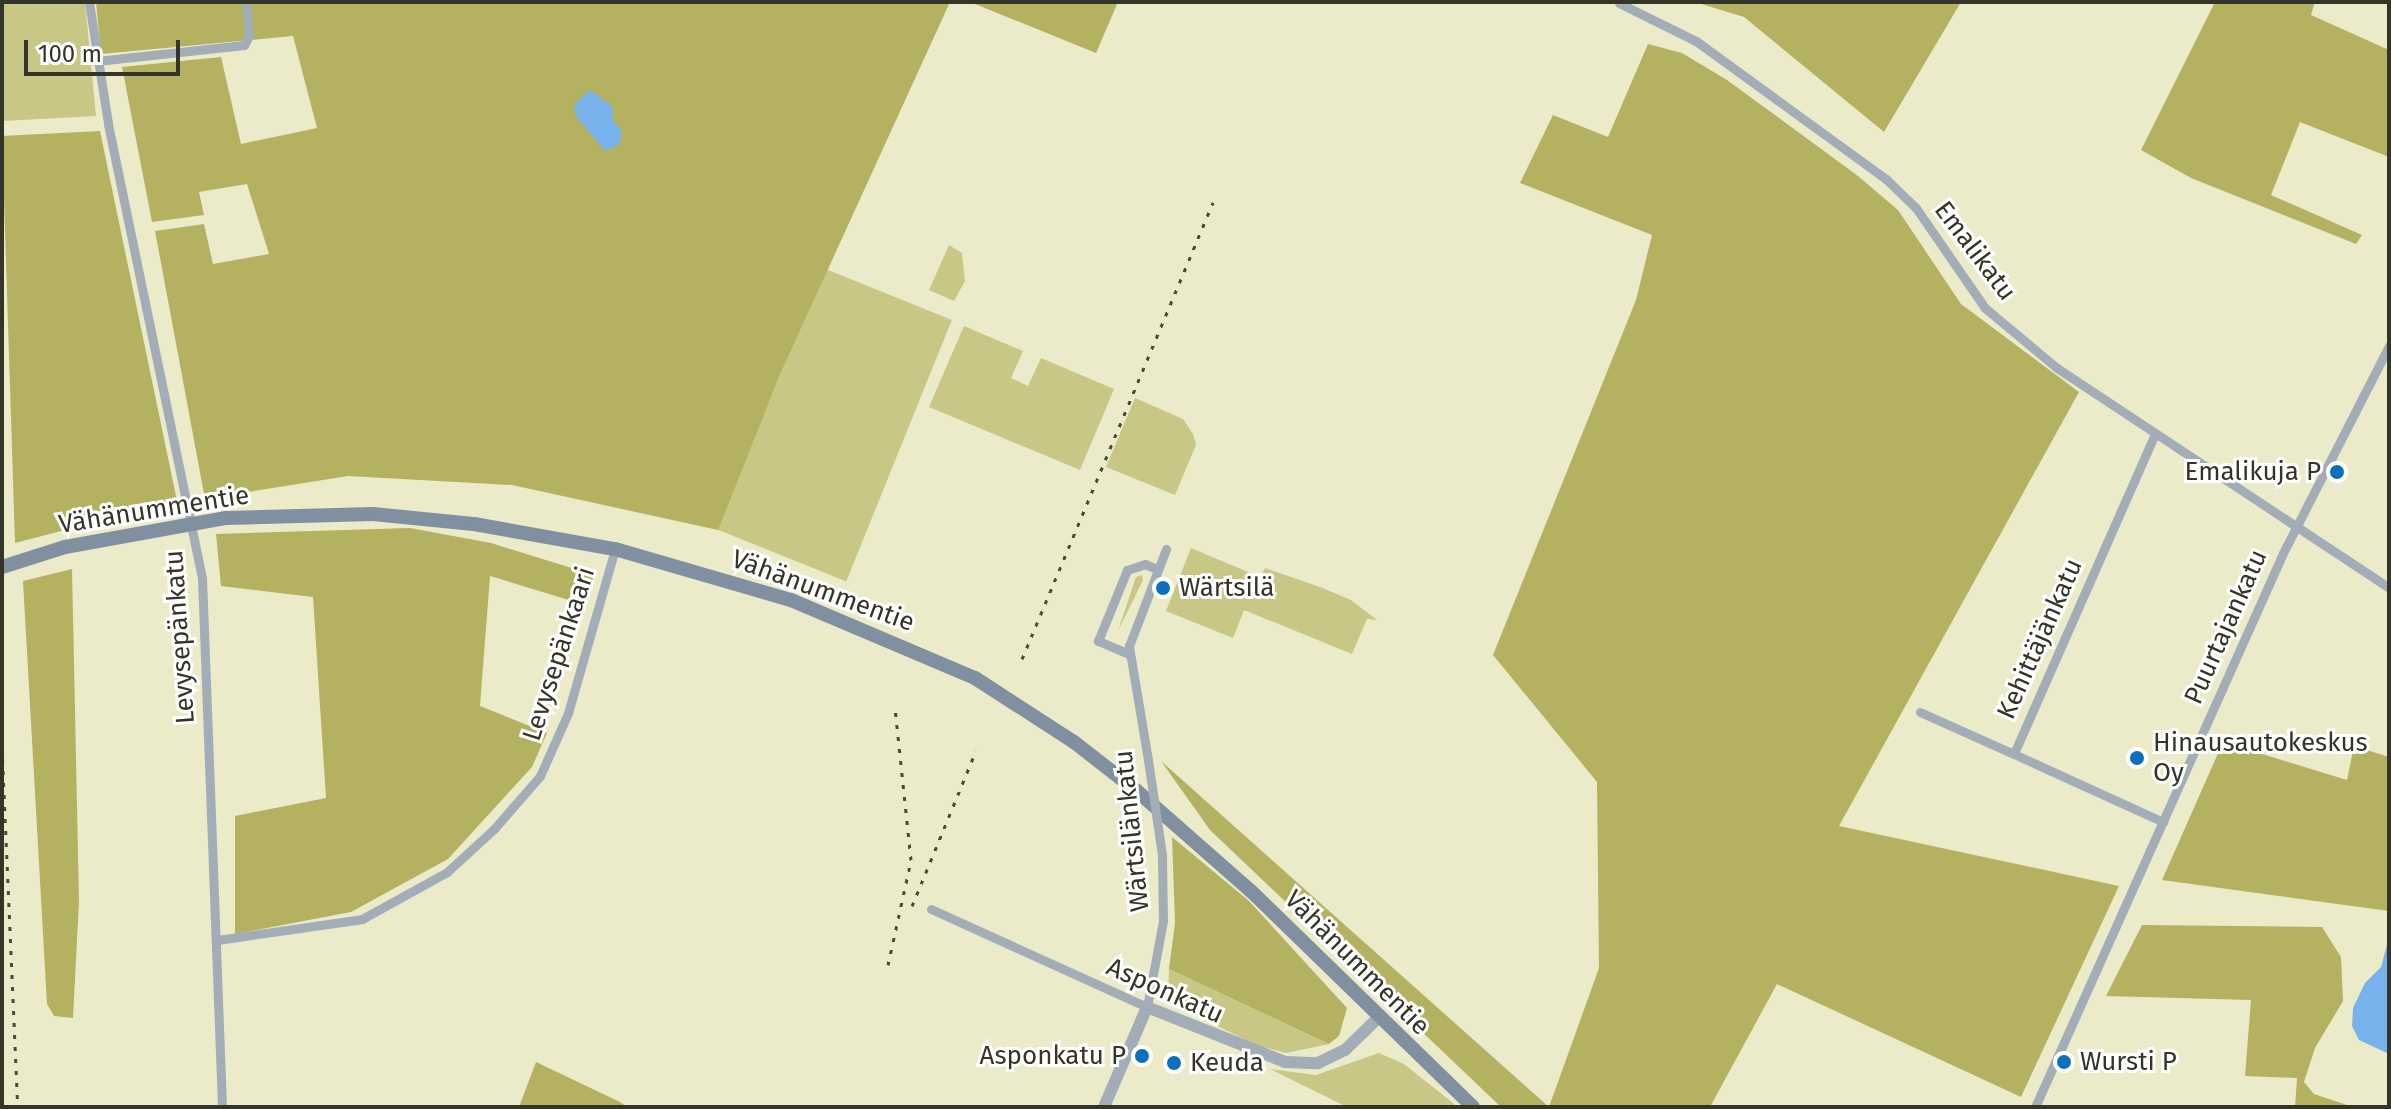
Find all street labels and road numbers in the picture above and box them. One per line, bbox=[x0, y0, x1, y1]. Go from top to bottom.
street label: Emalikatu bbox=[1928, 195, 2022, 307]
street label: Vähänummentie bbox=[57, 480, 251, 540]
street label: Vähänummentie bbox=[727, 543, 919, 639]
street label: Puurtajankatu bbox=[2178, 545, 2274, 709]
street label: Levysepänkatu bbox=[158, 549, 202, 725]
street label: Kehittäjänkatu bbox=[1991, 554, 2089, 724]
street label: Levysepänkaari bbox=[516, 563, 602, 745]
street label: Wärtsilänkatu bbox=[1108, 749, 1156, 913]
street label: Vähänummentie bbox=[1278, 884, 1436, 1042]
street label: Asponkatu bbox=[1102, 951, 1228, 1031]

